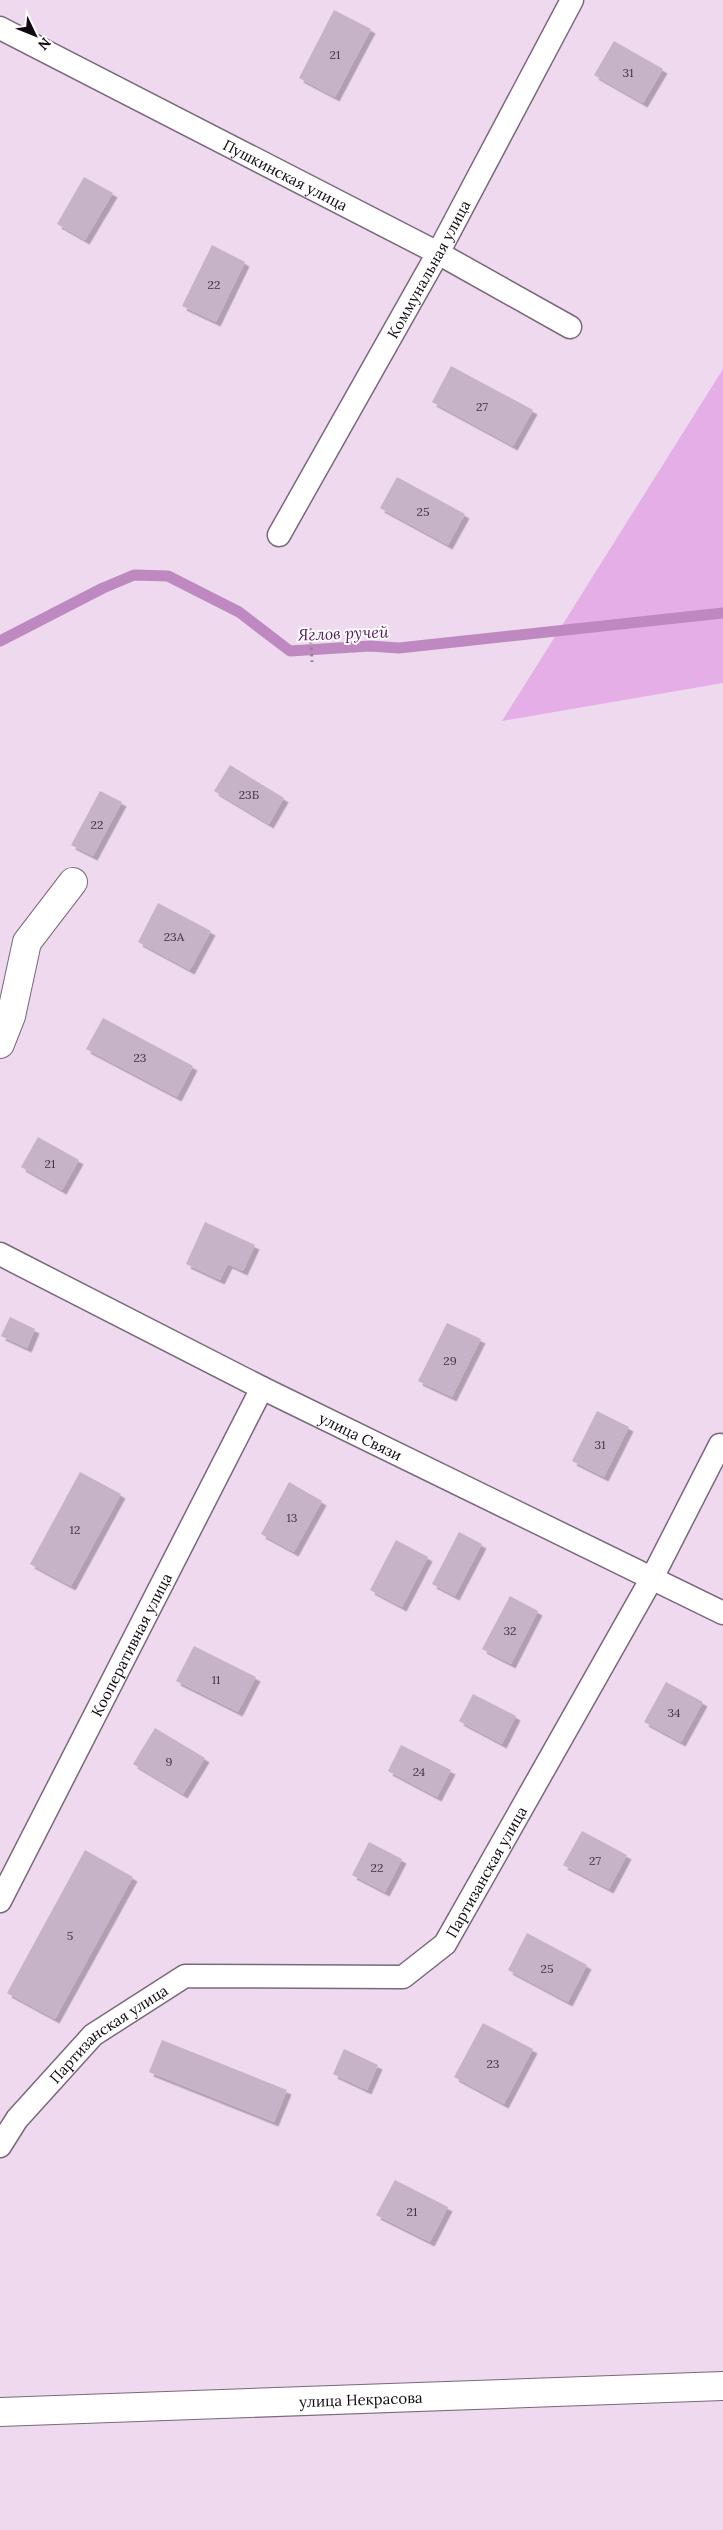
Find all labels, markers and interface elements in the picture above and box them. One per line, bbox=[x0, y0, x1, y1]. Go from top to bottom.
north arrow bbox=[10, 10, 60, 60]
text: N bbox=[34, 34, 55, 54]
house number: 21 bbox=[330, 47, 340, 62]
house number: 31 bbox=[622, 65, 634, 80]
street label: Пушкинская улица bbox=[220, 135, 351, 215]
street label: Коммунальная улица bbox=[382, 196, 474, 341]
house number: 22 bbox=[208, 277, 220, 292]
house number: 27 bbox=[476, 399, 488, 414]
house number: 25 bbox=[417, 504, 429, 519]
water label: Яглов ручей bbox=[297, 621, 389, 645]
house number: 23Б bbox=[239, 787, 259, 802]
house number: 22 bbox=[91, 817, 103, 832]
house number: 23А bbox=[164, 929, 185, 944]
house number: 23 bbox=[134, 1050, 147, 1065]
house number: 21 bbox=[45, 1156, 55, 1171]
house number: 29 bbox=[443, 1353, 457, 1368]
street label: улица Связи bbox=[316, 1408, 405, 1464]
house number: 31 bbox=[594, 1437, 606, 1452]
house number: 13 bbox=[286, 1510, 298, 1525]
house number: 12 bbox=[70, 1522, 80, 1537]
street label: Кооперативная улица bbox=[86, 1569, 176, 1720]
house number: 32 bbox=[503, 1623, 517, 1638]
house number: 11 bbox=[212, 1672, 220, 1687]
house number: 34 bbox=[667, 1705, 681, 1720]
house number: 9 bbox=[166, 1754, 173, 1769]
house number: 24 bbox=[413, 1764, 426, 1779]
street label: Партизанская улица bbox=[441, 1802, 531, 1941]
house number: 27 bbox=[589, 1853, 601, 1868]
house number: 22 bbox=[371, 1860, 383, 1875]
house number: 5 bbox=[67, 1928, 73, 1943]
house number: 25 bbox=[541, 1961, 553, 1976]
street label: Партизанская улица bbox=[45, 1980, 171, 2087]
house number: 23 bbox=[487, 2056, 500, 2071]
house number: 21 bbox=[407, 2204, 417, 2219]
street label: улица Некрасова bbox=[299, 2387, 423, 2411]

